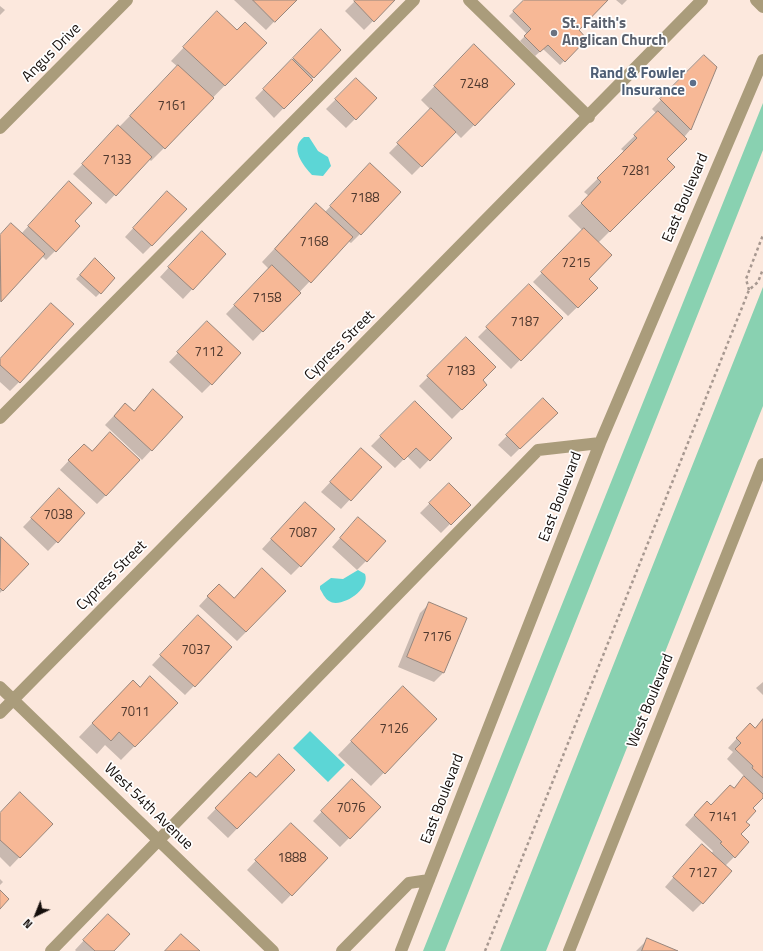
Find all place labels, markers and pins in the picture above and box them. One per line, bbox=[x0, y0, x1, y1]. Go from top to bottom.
place label: St. Faith's Anglican Church bbox=[562, 15, 667, 50]
marker: St. Faith's Anglican Church bbox=[549, 28, 559, 38]
place label: Rand & Fowler Insurance bbox=[590, 65, 685, 100]
marker: Rand & Fowler Insurance bbox=[688, 78, 698, 88]

